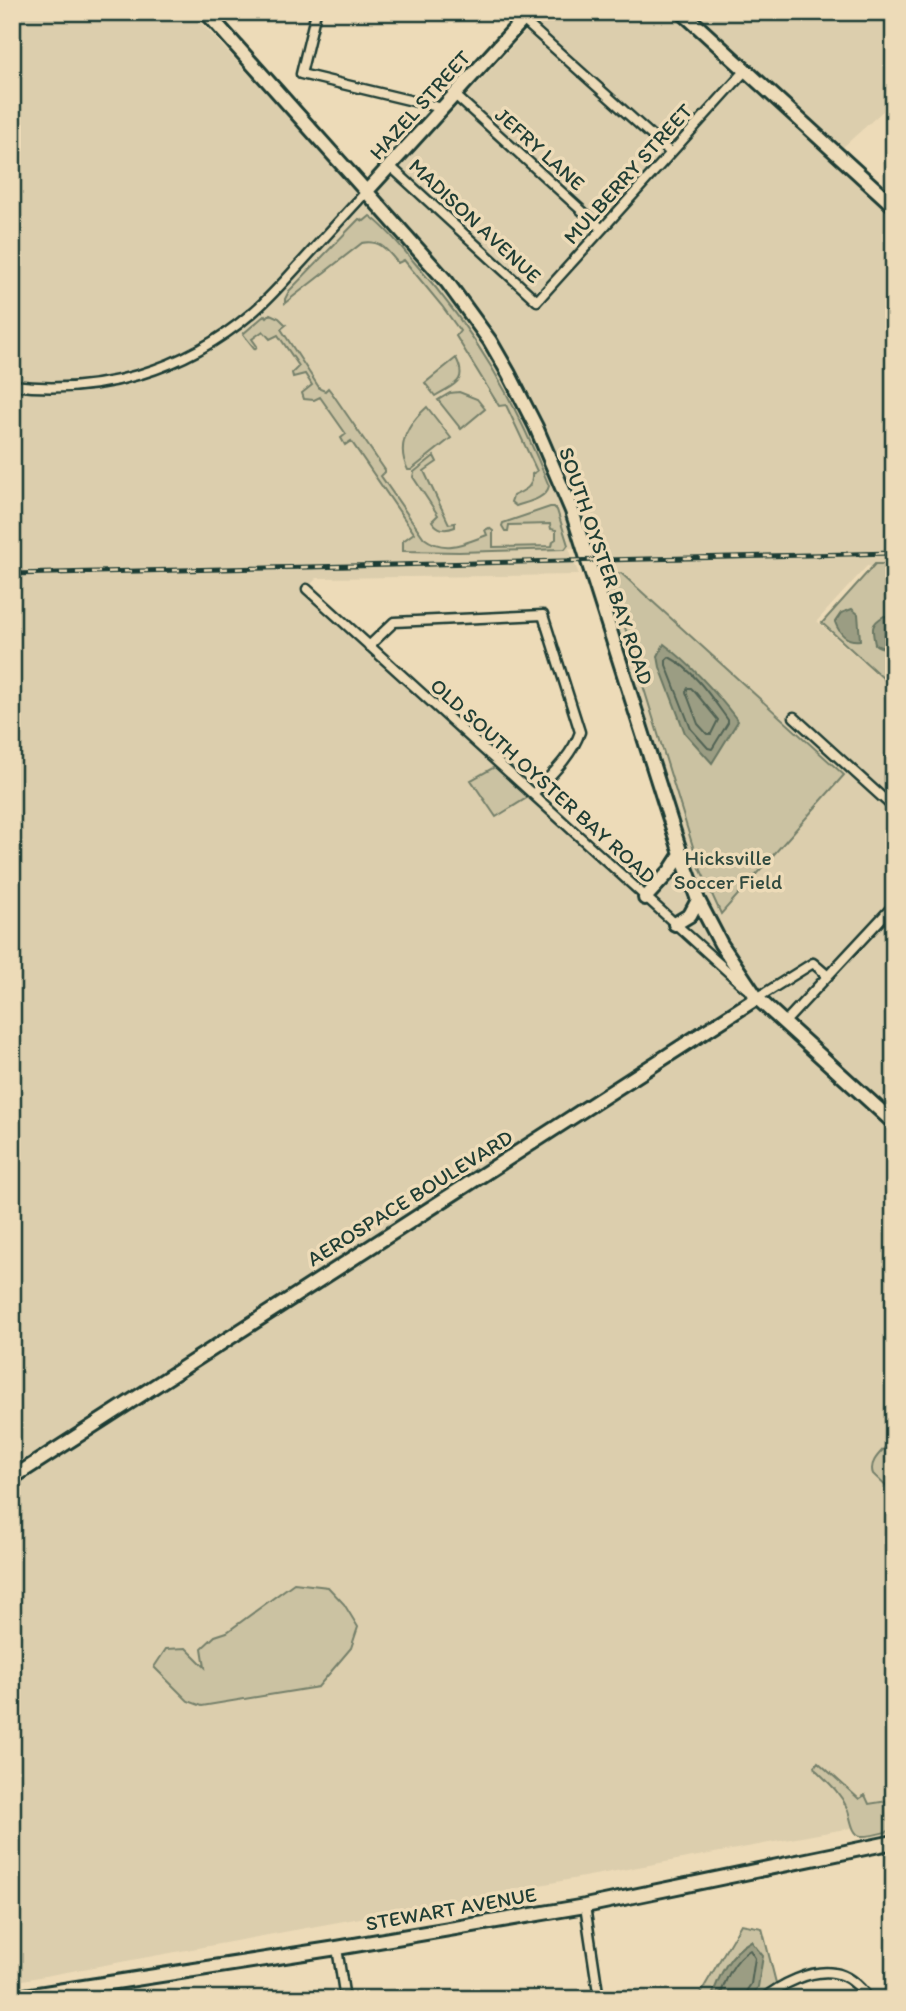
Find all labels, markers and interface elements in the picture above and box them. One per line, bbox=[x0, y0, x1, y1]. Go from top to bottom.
street label: HAZEL STREET bbox=[364, 45, 475, 165]
street label: MULBERRY STREET bbox=[558, 98, 697, 249]
street label: JEFRY LANE bbox=[490, 102, 590, 195]
street label: MADISON AVENUE bbox=[404, 153, 547, 288]
street label: SOUTH OYSTER BAY ROAD bbox=[554, 444, 659, 688]
street label: OLD SOUTH OYSTER BAY ROAD bbox=[425, 673, 661, 889]
park label: Hicksville Soccer Field bbox=[674, 845, 782, 894]
street label: AEROSPACE BOULEVARD bbox=[302, 1124, 517, 1271]
street label: STEWART AVENUE bbox=[364, 1881, 538, 1936]

